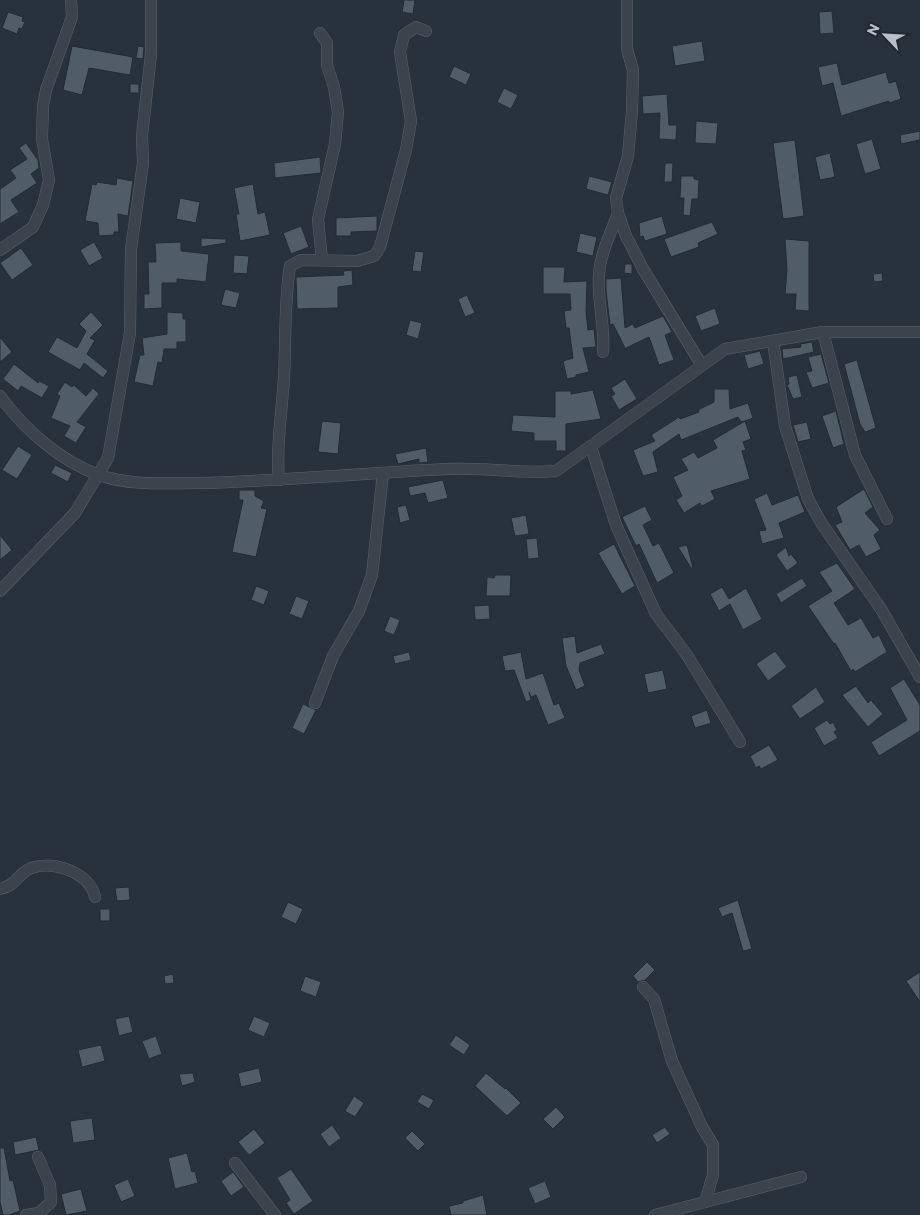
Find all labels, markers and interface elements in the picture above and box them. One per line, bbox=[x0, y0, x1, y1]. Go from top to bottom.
north arrow bbox=[860, 10, 910, 60]
text: N bbox=[863, 21, 883, 38]

